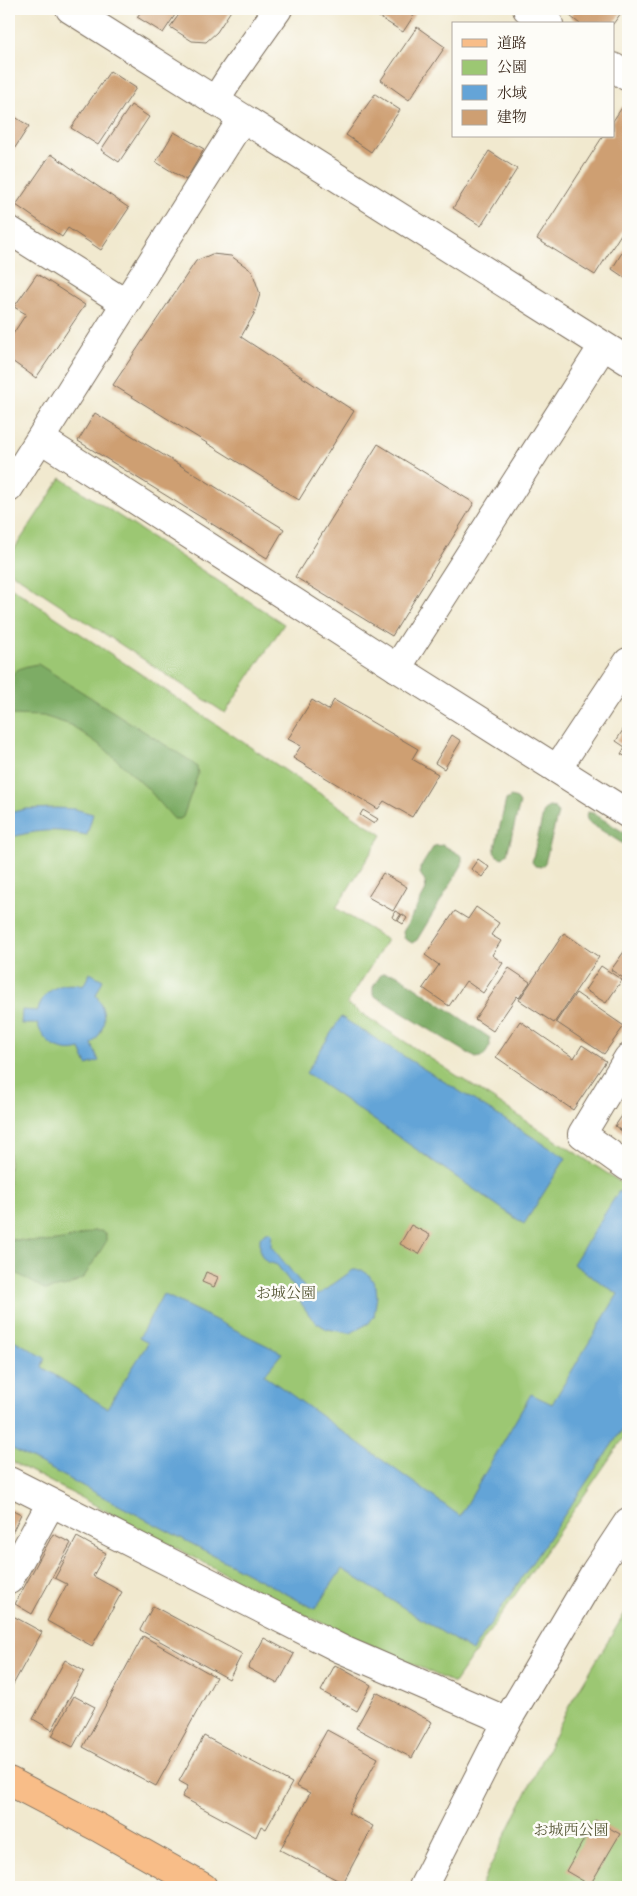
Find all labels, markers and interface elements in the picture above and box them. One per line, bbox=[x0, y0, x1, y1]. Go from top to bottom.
legend bbox=[452, 22, 614, 138]
text: 道路 bbox=[497, 33, 527, 53]
text: 公園 bbox=[497, 57, 527, 77]
text: 水域 bbox=[497, 83, 527, 103]
text: 建物 bbox=[497, 107, 527, 127]
park label: お城公園 bbox=[256, 1283, 316, 1303]
park label: お城西公園 bbox=[533, 1820, 609, 1840]

